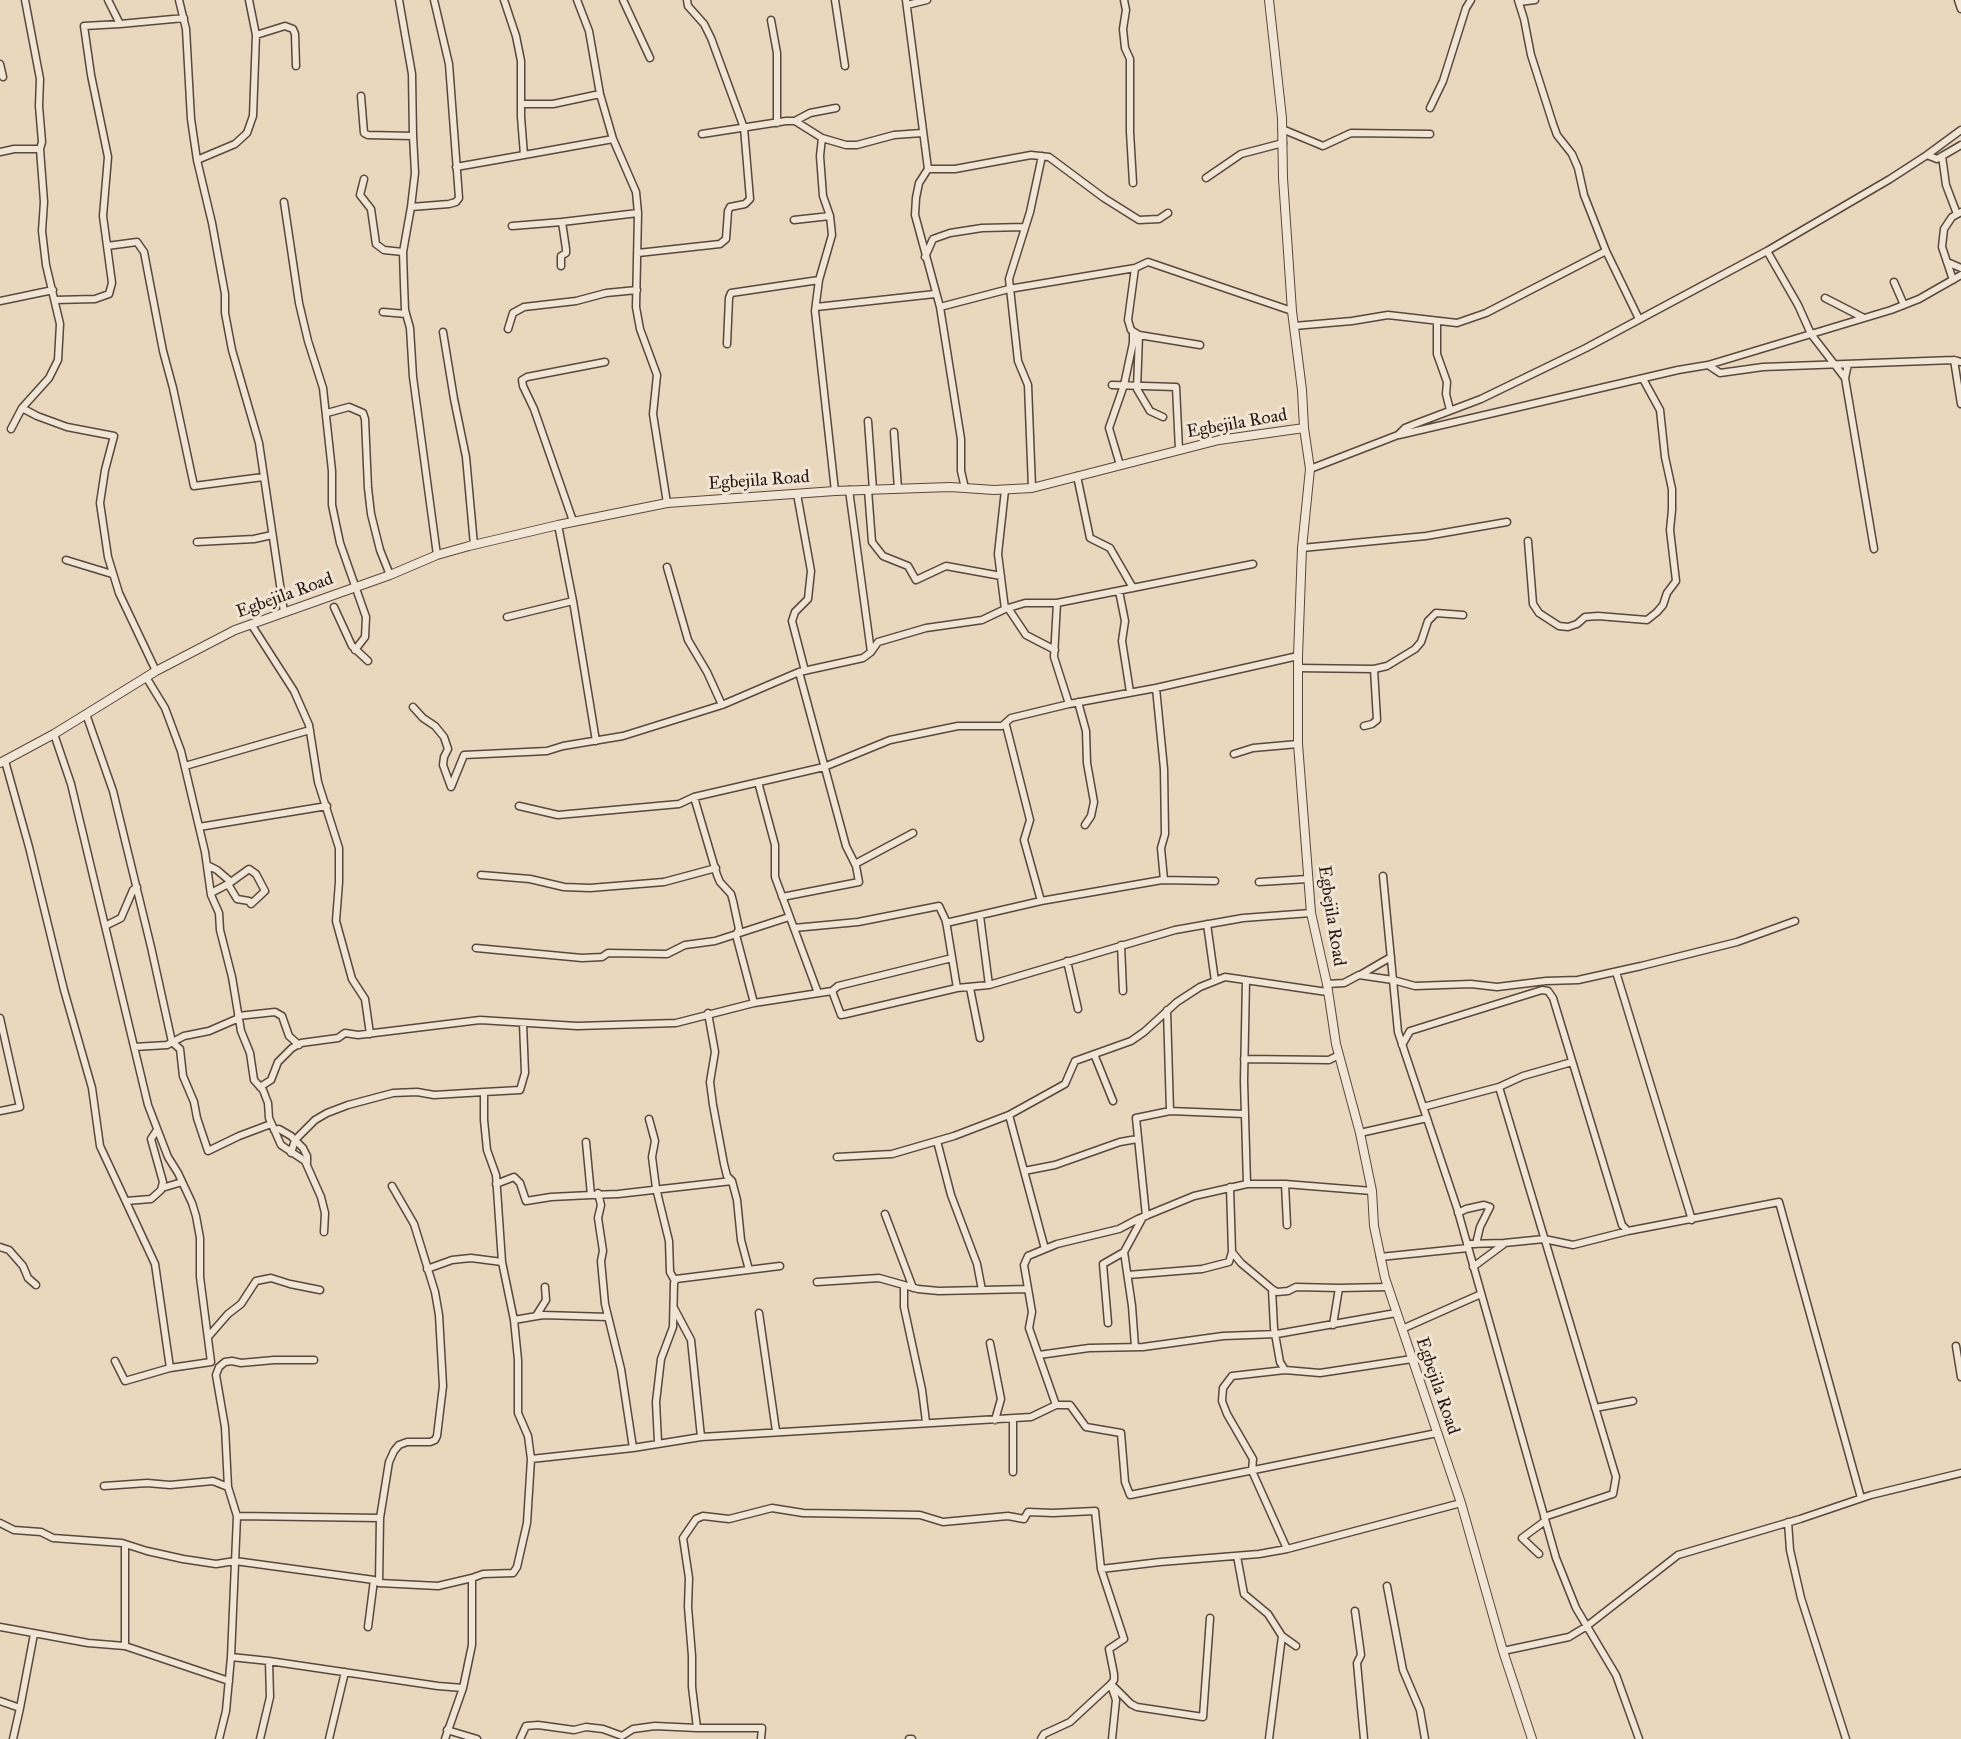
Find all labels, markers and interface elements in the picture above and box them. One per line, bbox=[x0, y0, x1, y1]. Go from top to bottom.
street label: Egbejila Road bbox=[1185, 405, 1289, 443]
street label: Egbejila Road bbox=[708, 467, 810, 495]
street label: Egbejila Road bbox=[234, 568, 336, 624]
street label: Egbejila Road bbox=[1312, 864, 1350, 968]
street label: Egbejila Road bbox=[1410, 1334, 1464, 1438]

